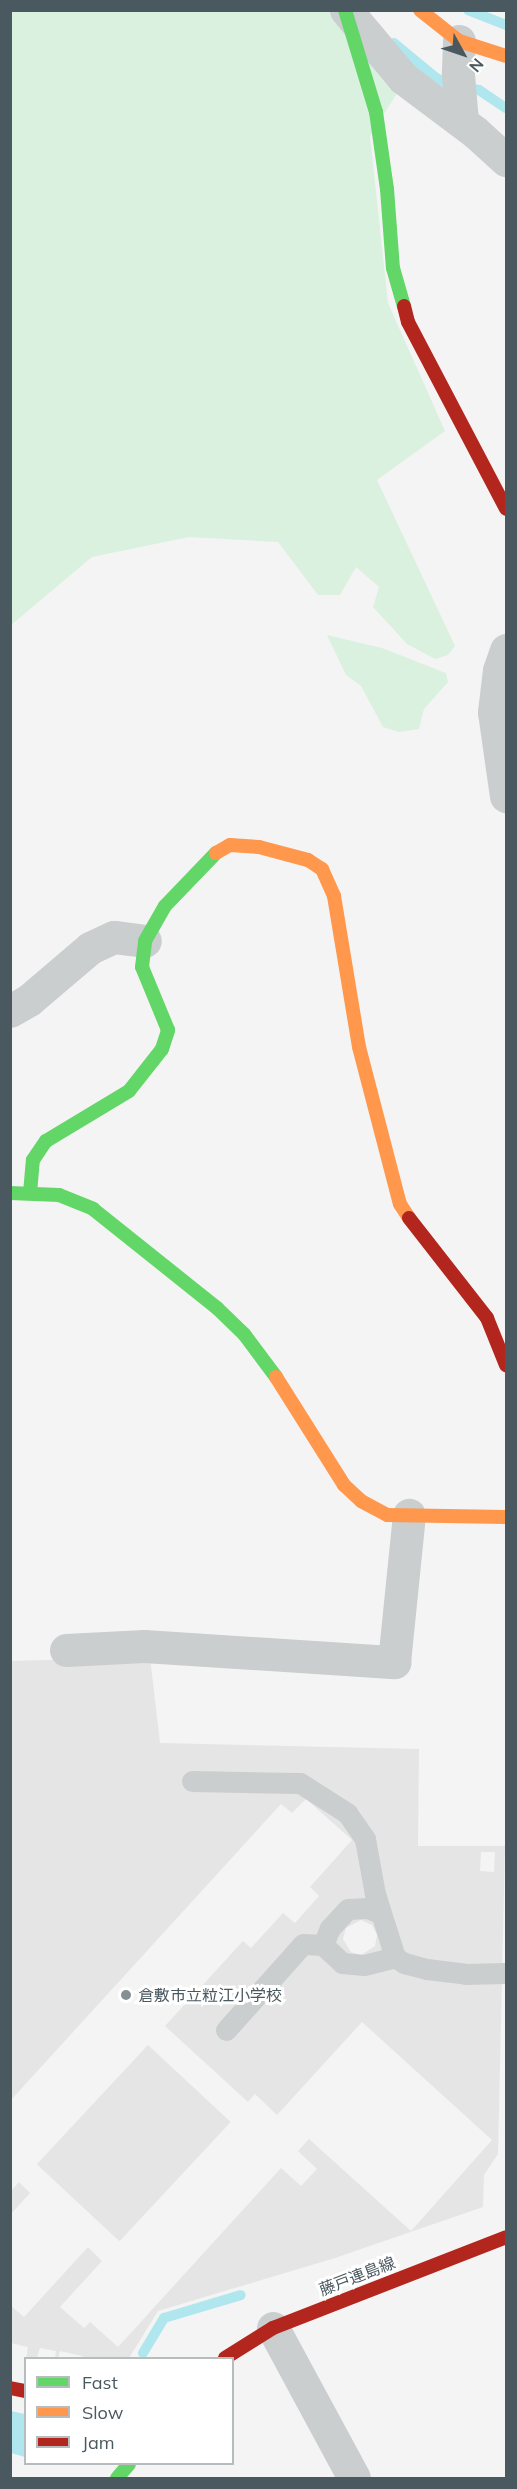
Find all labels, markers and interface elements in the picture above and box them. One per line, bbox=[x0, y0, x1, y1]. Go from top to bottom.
north arrow bbox=[433, 24, 493, 84]
text: N bbox=[465, 55, 488, 77]
place label: 倉敷市立粒江小学校 bbox=[138, 1985, 282, 2005]
marker: 倉敷市立粒江小学校 bbox=[119, 1988, 133, 2002]
street label: 藤戸連島線 bbox=[316, 2253, 398, 2299]
legend bbox=[24, 2357, 234, 2465]
text: Fast bbox=[82, 2371, 118, 2394]
text: Slow bbox=[82, 2401, 123, 2424]
text: Jam bbox=[82, 2431, 115, 2454]

